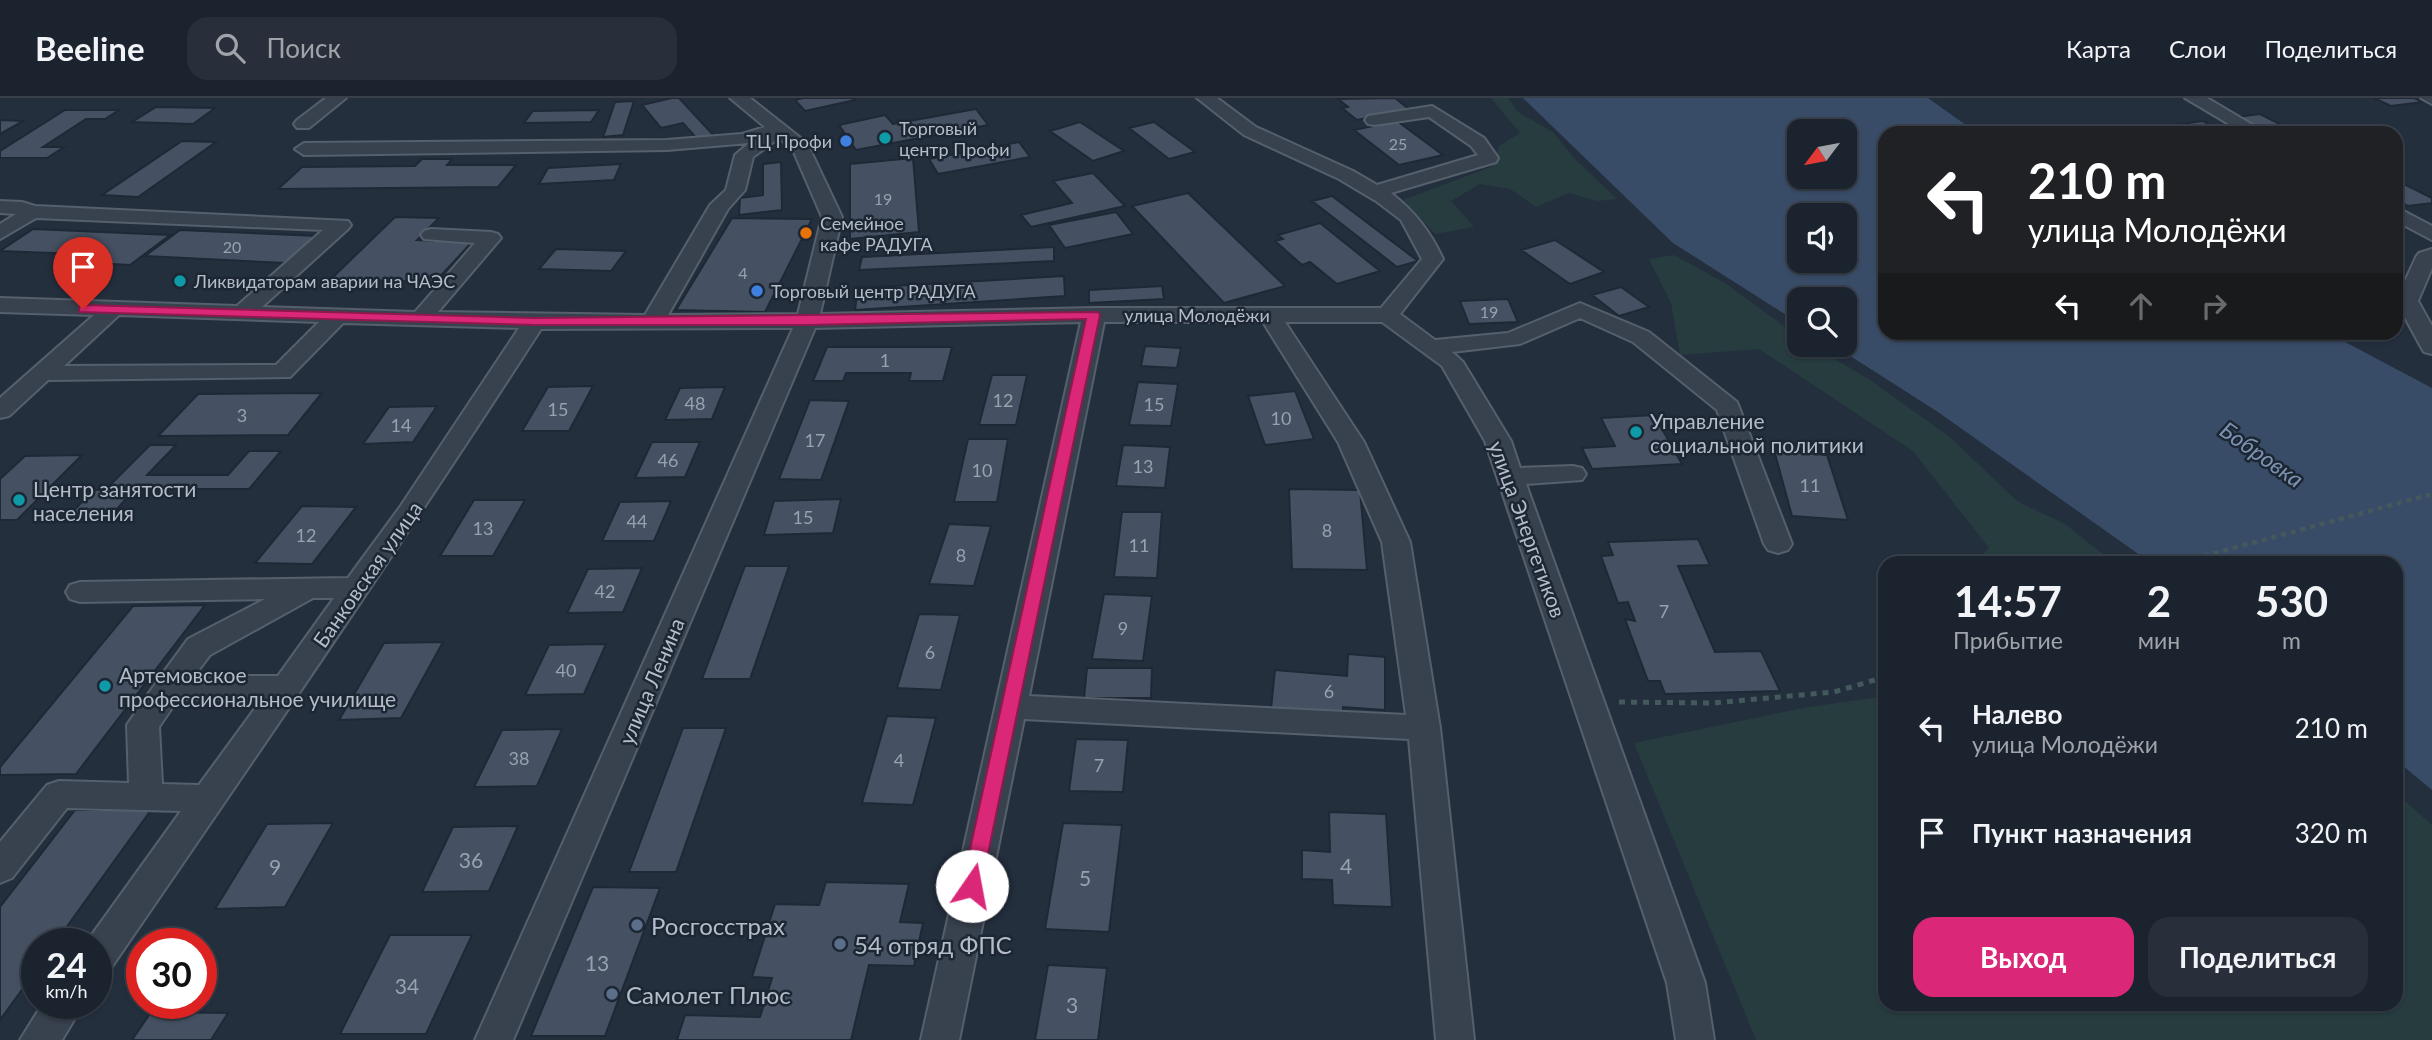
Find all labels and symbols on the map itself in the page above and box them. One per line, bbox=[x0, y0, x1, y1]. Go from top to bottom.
place label: Торговый центр Профи bbox=[899, 117, 1010, 160]
north arrow bbox=[1787, 119, 1857, 189]
place label: ТЦ Профи bbox=[746, 130, 832, 152]
marker: Торговый центр Профи bbox=[877, 130, 893, 146]
marker: ТЦ Профи bbox=[838, 133, 854, 149]
house number: 25 bbox=[1389, 134, 1407, 153]
house number: 19 bbox=[874, 189, 892, 208]
place label: Семейное кафе РАДУГА bbox=[820, 212, 934, 255]
marker: Семейное кафе РАДУГА bbox=[798, 225, 814, 241]
pin bbox=[53, 237, 113, 309]
house number: 20 bbox=[223, 237, 241, 256]
house number: 4 bbox=[738, 263, 748, 282]
place label: Ликвидаторам аварии на ЧАЭС bbox=[193, 270, 455, 292]
marker: Ликвидаторам аварии на ЧАЭС bbox=[172, 273, 188, 289]
place label: Торговый центр РАДУГА bbox=[771, 280, 976, 302]
marker: Торговый центр РАДУГА bbox=[749, 283, 765, 299]
house number: 19 bbox=[1480, 302, 1498, 321]
street label: улица Молодёжи bbox=[1124, 304, 1270, 326]
house number: 1 bbox=[880, 349, 890, 371]
house number: 12 bbox=[993, 389, 1013, 411]
house number: 48 bbox=[685, 392, 705, 414]
house number: 15 bbox=[1144, 393, 1164, 415]
house number: 15 bbox=[548, 398, 568, 420]
house number: 3 bbox=[237, 404, 247, 426]
house number: 10 bbox=[1271, 407, 1291, 429]
place label: Управление социальной политики bbox=[1650, 408, 1864, 457]
house number: 14 bbox=[391, 414, 411, 436]
water label: Бобровка bbox=[2215, 415, 2309, 493]
marker: Управление социальной политики bbox=[1628, 424, 1644, 440]
house number: 17 bbox=[805, 429, 825, 451]
street label: улица Энергетиков bbox=[1484, 437, 1572, 621]
house number: 46 bbox=[658, 449, 678, 471]
house number: 13 bbox=[1133, 455, 1153, 477]
house number: 10 bbox=[972, 459, 992, 481]
house number: 11 bbox=[1800, 474, 1820, 496]
place label: Центр занятости населения bbox=[33, 476, 196, 525]
marker: Центр занятости населения bbox=[11, 492, 27, 508]
street label: Банковская улица bbox=[307, 496, 427, 652]
house number: 15 bbox=[793, 506, 813, 528]
house number: 44 bbox=[627, 510, 647, 532]
house number: 13 bbox=[473, 517, 493, 539]
house number: 8 bbox=[1322, 519, 1332, 541]
house number: 12 bbox=[296, 524, 316, 546]
house number: 11 bbox=[1129, 534, 1149, 556]
house number: 8 bbox=[956, 544, 966, 566]
house number: 42 bbox=[595, 580, 615, 602]
house number: 7 bbox=[1659, 600, 1669, 622]
street label: улица Ленина bbox=[613, 614, 689, 748]
house number: 9 bbox=[1118, 617, 1128, 639]
house number: 6 bbox=[925, 641, 935, 663]
house number: 40 bbox=[556, 659, 576, 681]
place label: Артемовское профессиональное училище bbox=[119, 662, 396, 711]
marker: Артемовское профессиональное училище bbox=[97, 678, 113, 694]
house number: 6 bbox=[1324, 680, 1334, 702]
house number: 38 bbox=[509, 747, 529, 769]
house number: 4 bbox=[894, 749, 904, 771]
house number: 7 bbox=[1094, 754, 1104, 776]
house number: 36 bbox=[459, 847, 483, 872]
position arrow bbox=[935, 849, 1009, 923]
house number: 4 bbox=[1340, 853, 1352, 878]
house number: 9 bbox=[269, 854, 281, 879]
house number: 5 bbox=[1079, 865, 1091, 890]
place label: Росгосстрах bbox=[651, 911, 785, 940]
marker: Росгосстрах bbox=[629, 917, 645, 933]
speed limit sign: 30 bbox=[126, 928, 217, 1019]
place label: 54 отряд ФПС bbox=[854, 930, 1012, 959]
marker: 54 отряд ФПС bbox=[832, 936, 848, 952]
house number: 13 bbox=[585, 950, 609, 975]
house number: 34 bbox=[395, 973, 419, 998]
place label: Самолет Плюс bbox=[626, 980, 791, 1009]
marker: Самолет Плюс bbox=[604, 986, 620, 1002]
house number: 3 bbox=[1066, 992, 1078, 1017]

